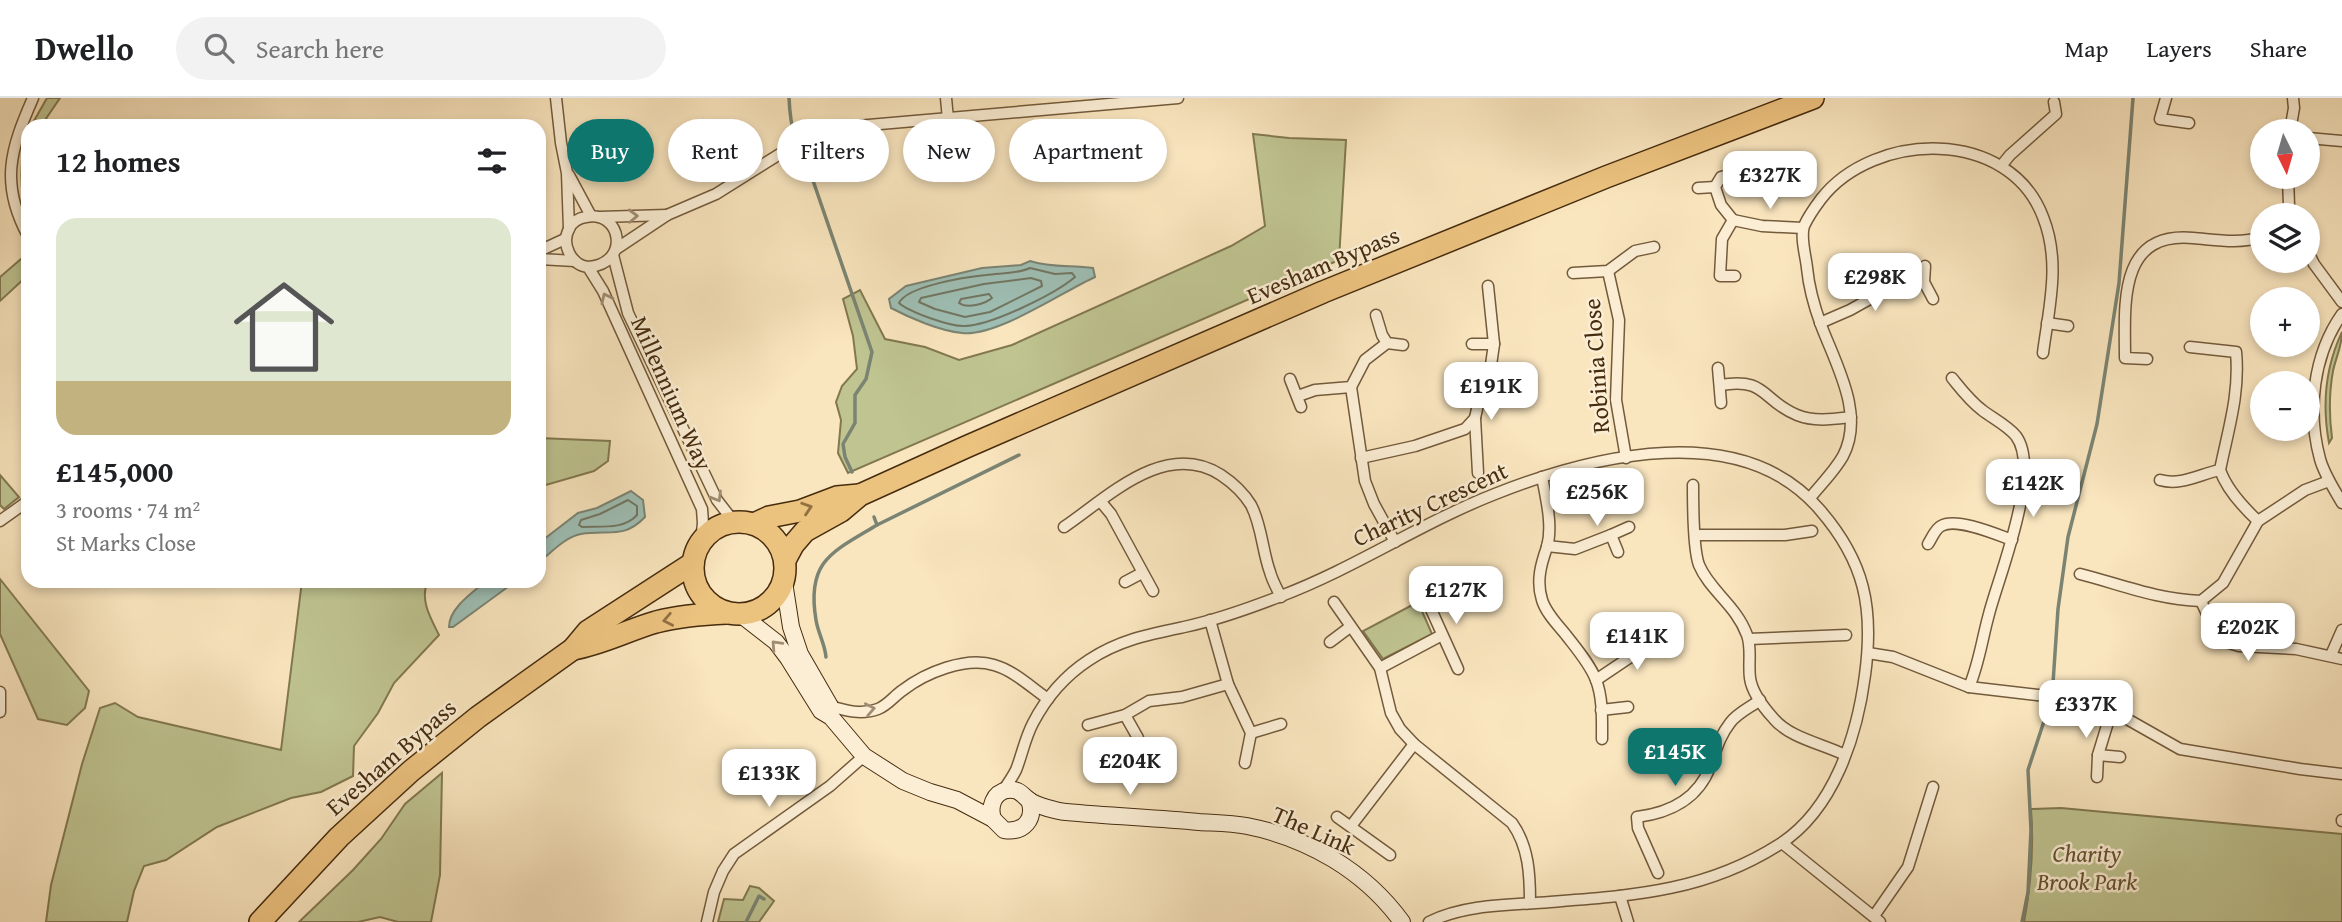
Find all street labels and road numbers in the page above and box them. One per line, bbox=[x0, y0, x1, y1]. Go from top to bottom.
street label: Evesham Bypass bbox=[1241, 217, 1405, 313]
street label: Robinia Close bbox=[1574, 297, 1618, 435]
street label: Millennium Way bbox=[622, 310, 722, 476]
street label: Charity Crescent bbox=[1347, 453, 1514, 555]
street label: Evesham Bypass bbox=[318, 690, 464, 824]
street label: The Link bbox=[1267, 796, 1362, 864]

